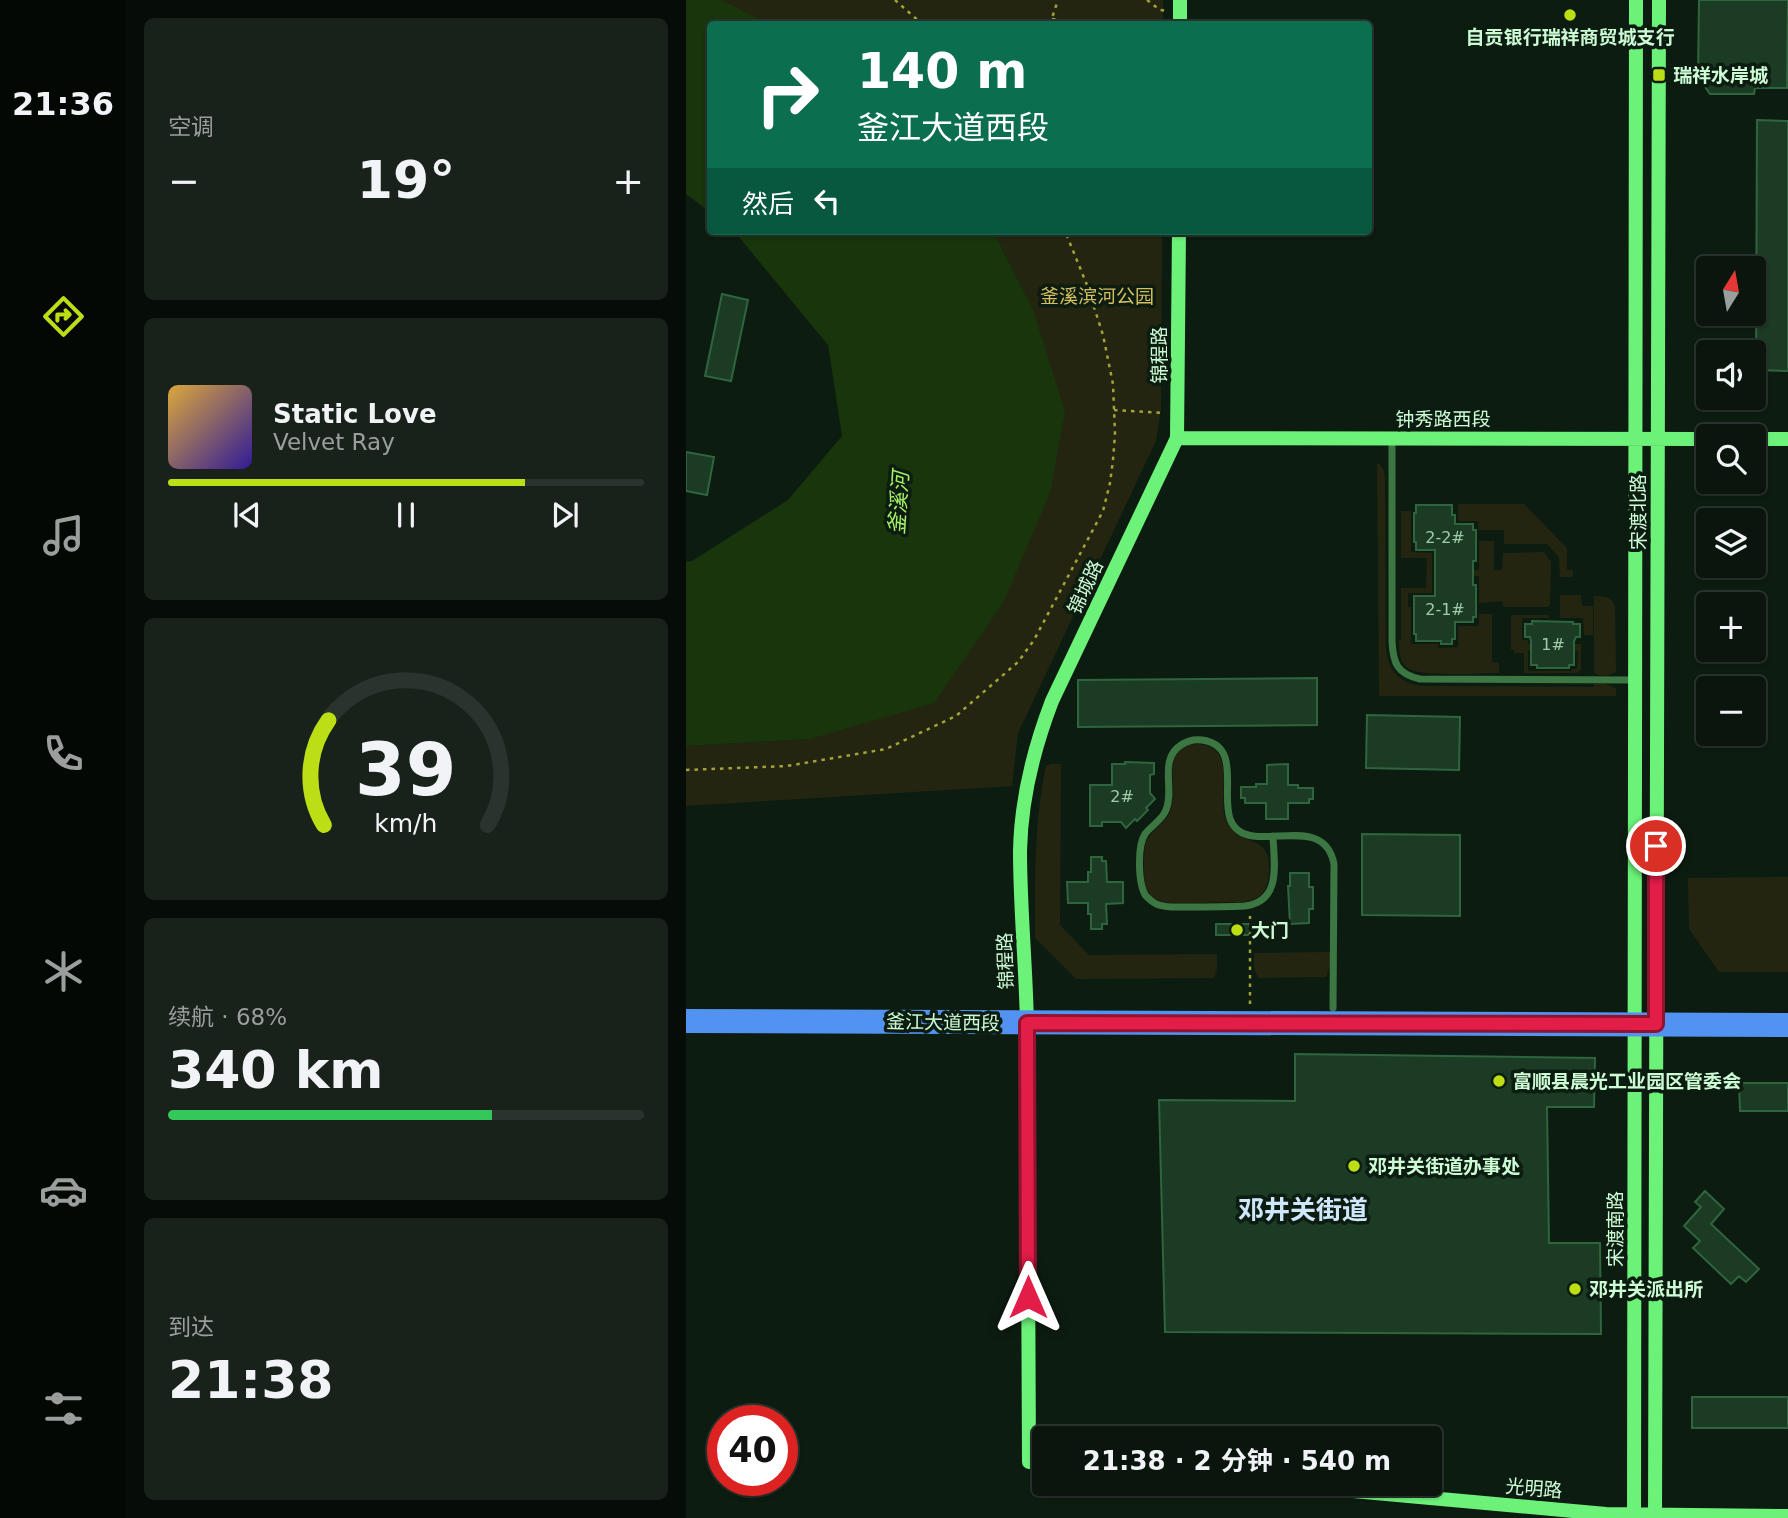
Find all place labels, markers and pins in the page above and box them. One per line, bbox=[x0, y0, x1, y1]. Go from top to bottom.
marker: 自贡银行瑞祥商贸城支行 bbox=[1562, 7, 1578, 23]
place label: 自贡银行瑞祥商贸城支行 bbox=[1465, 26, 1675, 48]
place label: 瑞祥水岸城 bbox=[1673, 64, 1768, 86]
marker: 瑞祥水岸城 bbox=[1651, 67, 1667, 83]
pin bbox=[1626, 816, 1686, 876]
place label: 大门 bbox=[1251, 919, 1289, 941]
marker: 大门 bbox=[1229, 922, 1245, 938]
place label: 富顺县晨光工业园区管委会 bbox=[1513, 1070, 1741, 1092]
marker: 富顺县晨光工业园区管委会 bbox=[1491, 1073, 1507, 1089]
place label: 邓井关街道办事处 bbox=[1368, 1155, 1520, 1177]
marker: 邓井关街道办事处 bbox=[1346, 1158, 1362, 1174]
place label: 邓井关派出所 bbox=[1589, 1278, 1703, 1300]
marker: 邓井关派出所 bbox=[1567, 1281, 1583, 1297]

